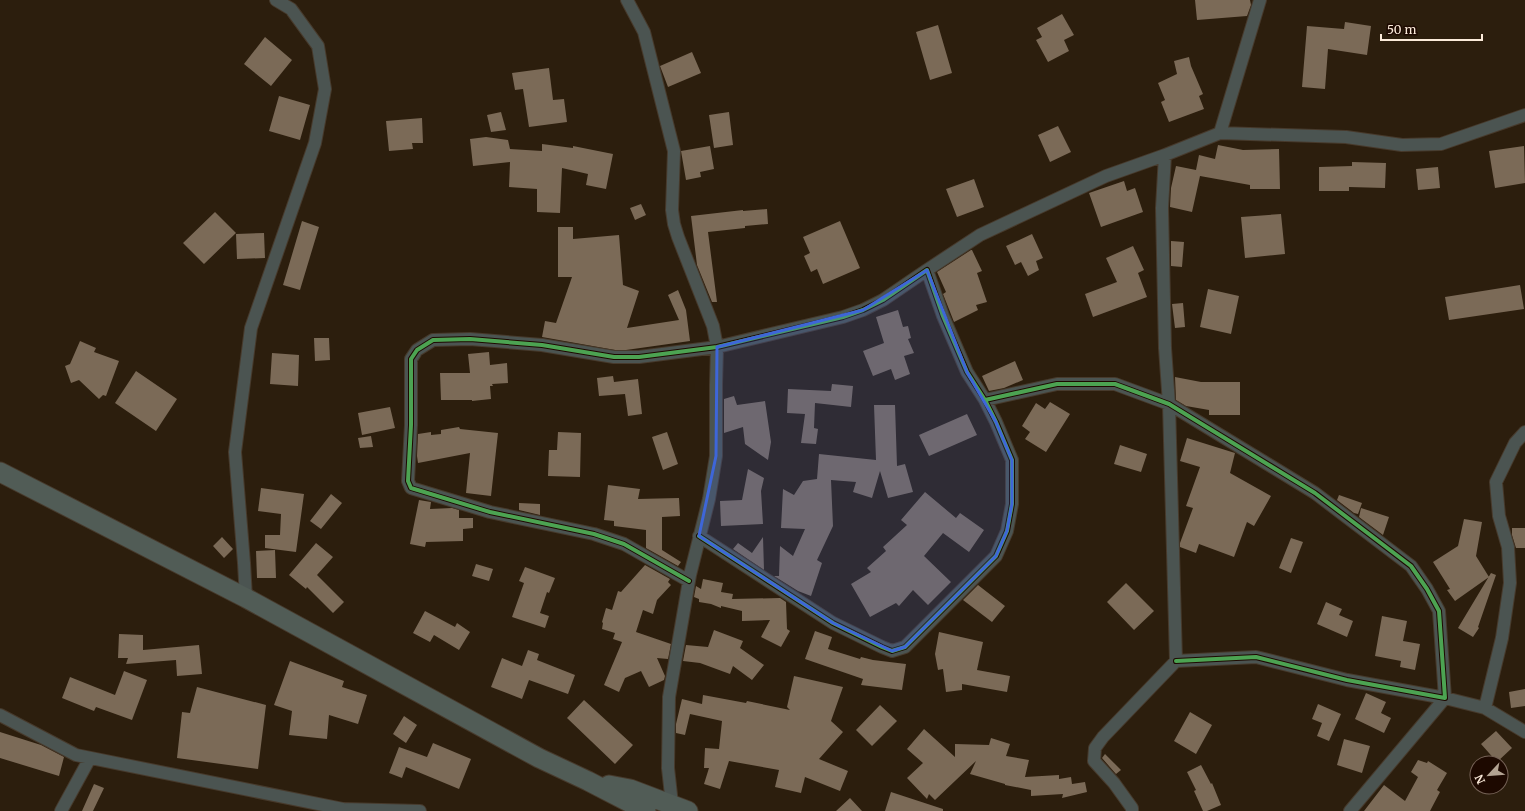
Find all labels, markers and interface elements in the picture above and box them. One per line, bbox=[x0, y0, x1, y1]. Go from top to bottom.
scale bar bbox=[1381, 16, 1482, 42]
text: 50 m bbox=[1387, 22, 1416, 37]
north arrow bbox=[1469, 755, 1509, 795]
text: N bbox=[1472, 772, 1488, 786]

